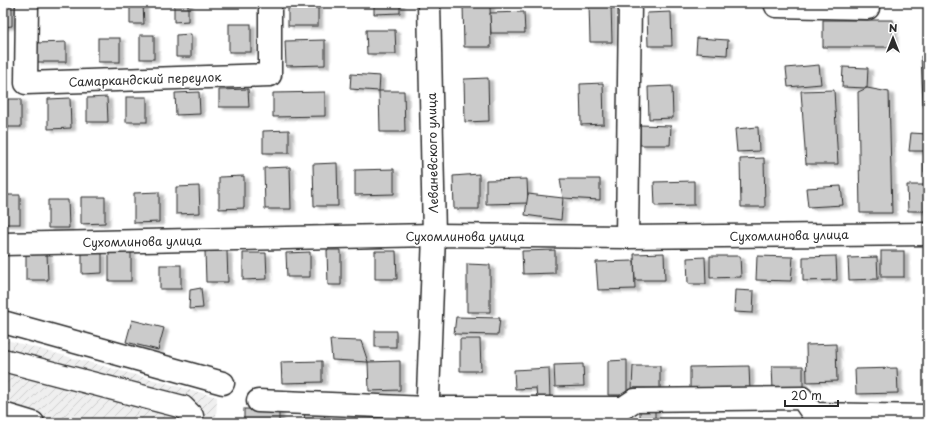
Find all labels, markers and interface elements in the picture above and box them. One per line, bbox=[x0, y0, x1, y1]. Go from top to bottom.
north arrow bbox=[873, 18, 913, 58]
text: N bbox=[889, 19, 898, 36]
street label: Самаркандский переулок bbox=[68, 67, 223, 91]
street label: Леваневского улица bbox=[422, 92, 442, 214]
street label: Сухомлинова улица bbox=[729, 225, 849, 245]
street label: Сухомлинова улица bbox=[405, 227, 525, 245]
street label: Сухомлинова улица bbox=[82, 231, 202, 251]
scale bar bbox=[785, 382, 838, 408]
text: 20 m bbox=[791, 386, 822, 404]

